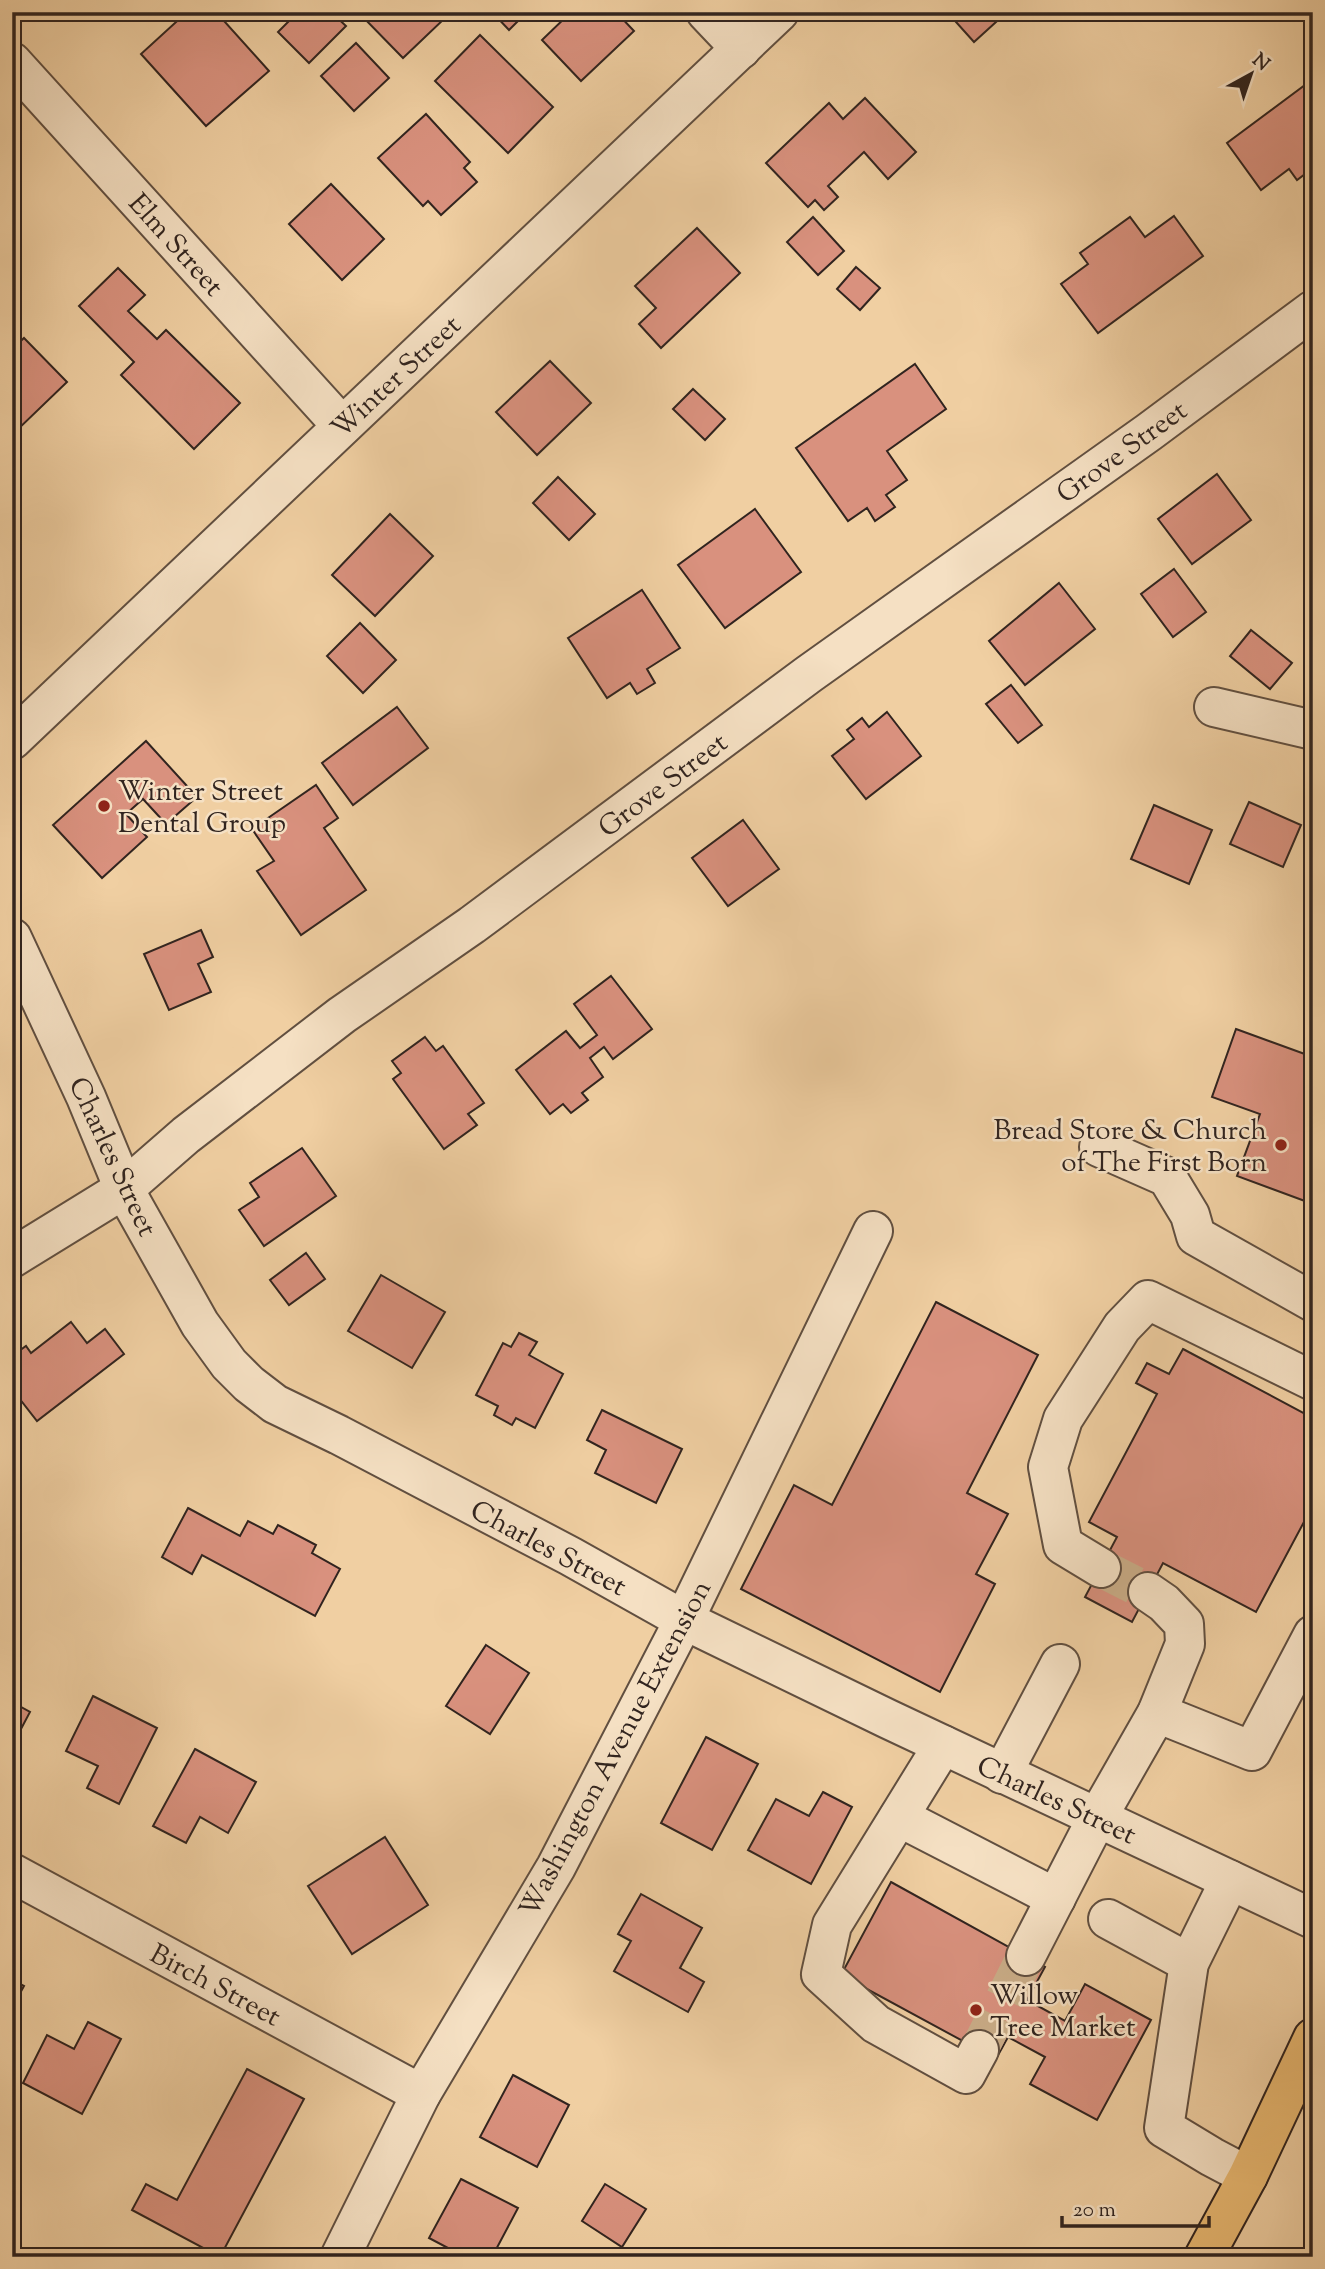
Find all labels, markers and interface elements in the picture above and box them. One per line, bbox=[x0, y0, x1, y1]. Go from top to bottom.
north arrow bbox=[1216, 38, 1286, 108]
text: N bbox=[1246, 48, 1275, 78]
street label: Elm Street bbox=[118, 186, 232, 307]
street label: Winter Street bbox=[323, 307, 471, 449]
street label: Grove Street bbox=[1049, 392, 1197, 515]
street label: Grove Street bbox=[591, 724, 737, 848]
place label: Winter Street Dental Group bbox=[118, 773, 286, 845]
marker: Winter Street Dental Group bbox=[96, 798, 112, 814]
street label: Charles Street bbox=[57, 1071, 166, 1244]
place label: Bread Store & Church of The First Born bbox=[994, 1112, 1267, 1184]
marker: Bread Store & Church of The First Born bbox=[1273, 1137, 1289, 1153]
street label: Charles Street bbox=[462, 1492, 633, 1608]
street label: Washington Avenue Extension bbox=[511, 1574, 723, 1925]
street label: Charles Street bbox=[969, 1747, 1142, 1856]
street label: Birch Street bbox=[142, 1935, 288, 2038]
place label: Willow Tree Market bbox=[990, 1977, 1136, 2049]
marker: Willow Tree Market bbox=[968, 2002, 984, 2018]
scale bar bbox=[1062, 2185, 1210, 2229]
text: 20 m bbox=[1073, 2196, 1116, 2226]

